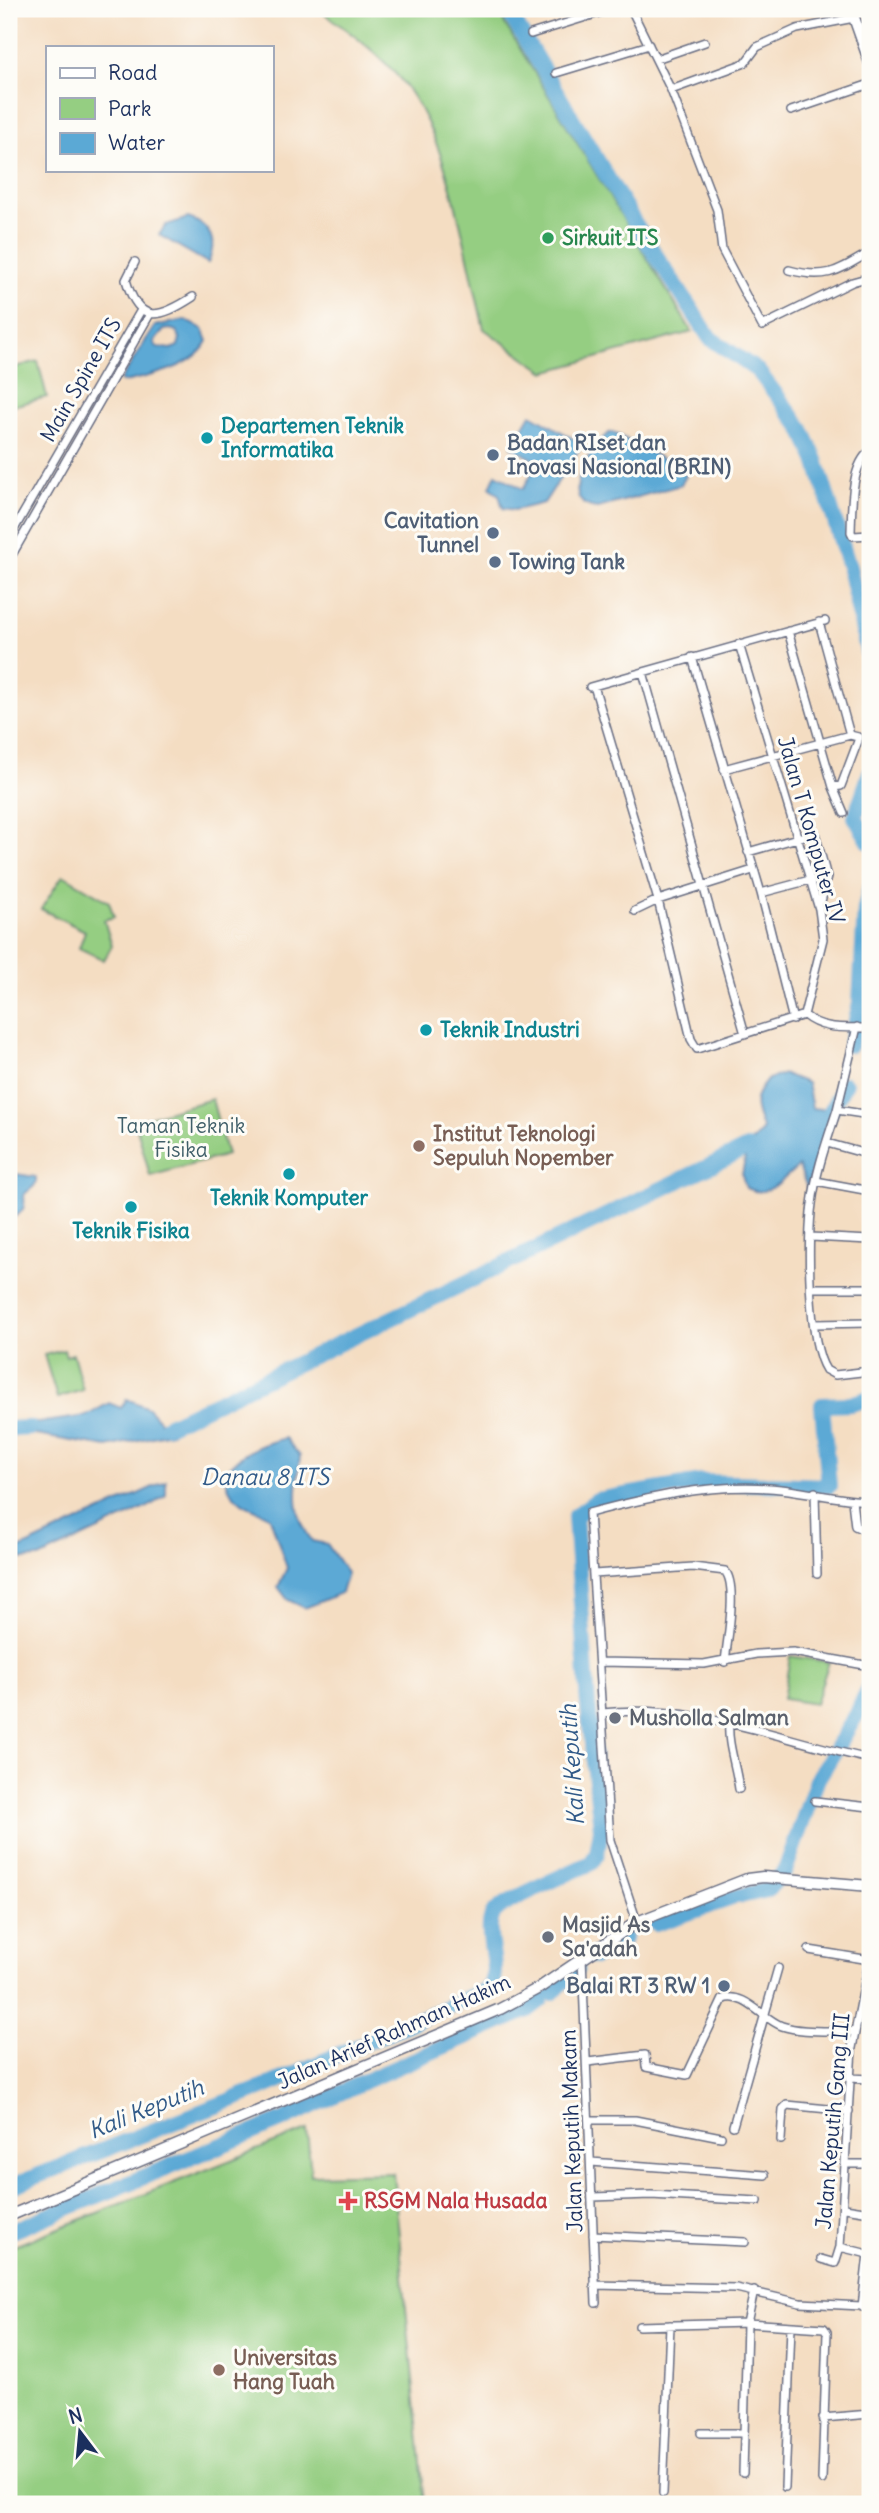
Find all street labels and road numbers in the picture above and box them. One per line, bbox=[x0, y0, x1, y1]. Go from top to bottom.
street label: Main Spine ITS bbox=[34, 313, 127, 447]
street label: Jalan T Komputer IV bbox=[772, 733, 851, 927]
street label: Jalan Arief Rahman Hakim bbox=[273, 1968, 515, 2095]
street label: Jalan Keputih Gang III bbox=[810, 2012, 855, 2230]
street label: Jalan Keputih Makam bbox=[554, 2029, 589, 2233]

